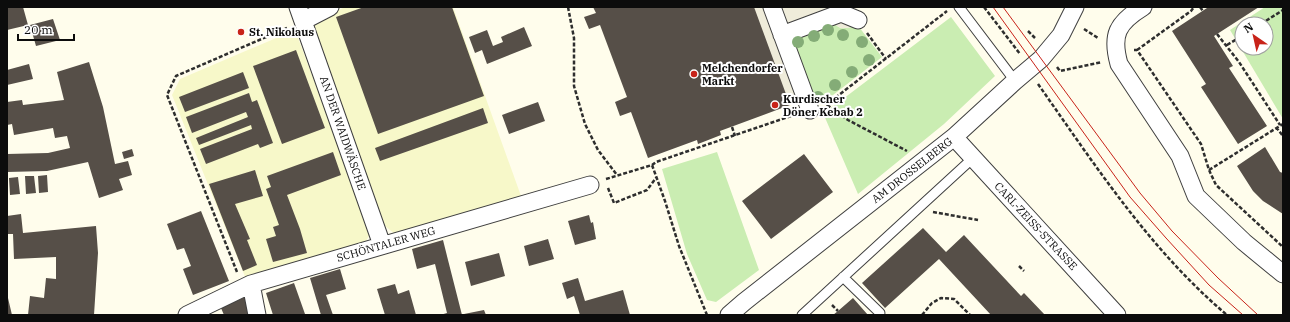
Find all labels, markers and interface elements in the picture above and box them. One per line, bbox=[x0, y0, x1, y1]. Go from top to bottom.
scale bar bbox=[18, 16, 74, 42]
north arrow bbox=[1234, 16, 1274, 56]
text: N bbox=[1241, 19, 1256, 36]
text: 20 m bbox=[24, 22, 53, 37]
place label: St. Nikolaus bbox=[249, 25, 314, 39]
marker: St. Nikolaus bbox=[236, 27, 246, 37]
place label: Melchendorfer Markt bbox=[702, 61, 783, 88]
marker: Melchendorfer Markt bbox=[689, 69, 699, 79]
street label: AN DER WAIDWÄSCHE bbox=[317, 74, 369, 192]
place label: Kurdischer Döner Kebab 2 bbox=[783, 92, 863, 119]
marker: Kurdischer Döner Kebab 2 bbox=[770, 100, 780, 110]
street label: AM DROSSELBERG bbox=[869, 134, 955, 206]
street label: CARL-ZEISS-STRASSE bbox=[992, 179, 1080, 273]
street label: SCHÖNTALER WEG bbox=[335, 223, 437, 265]

